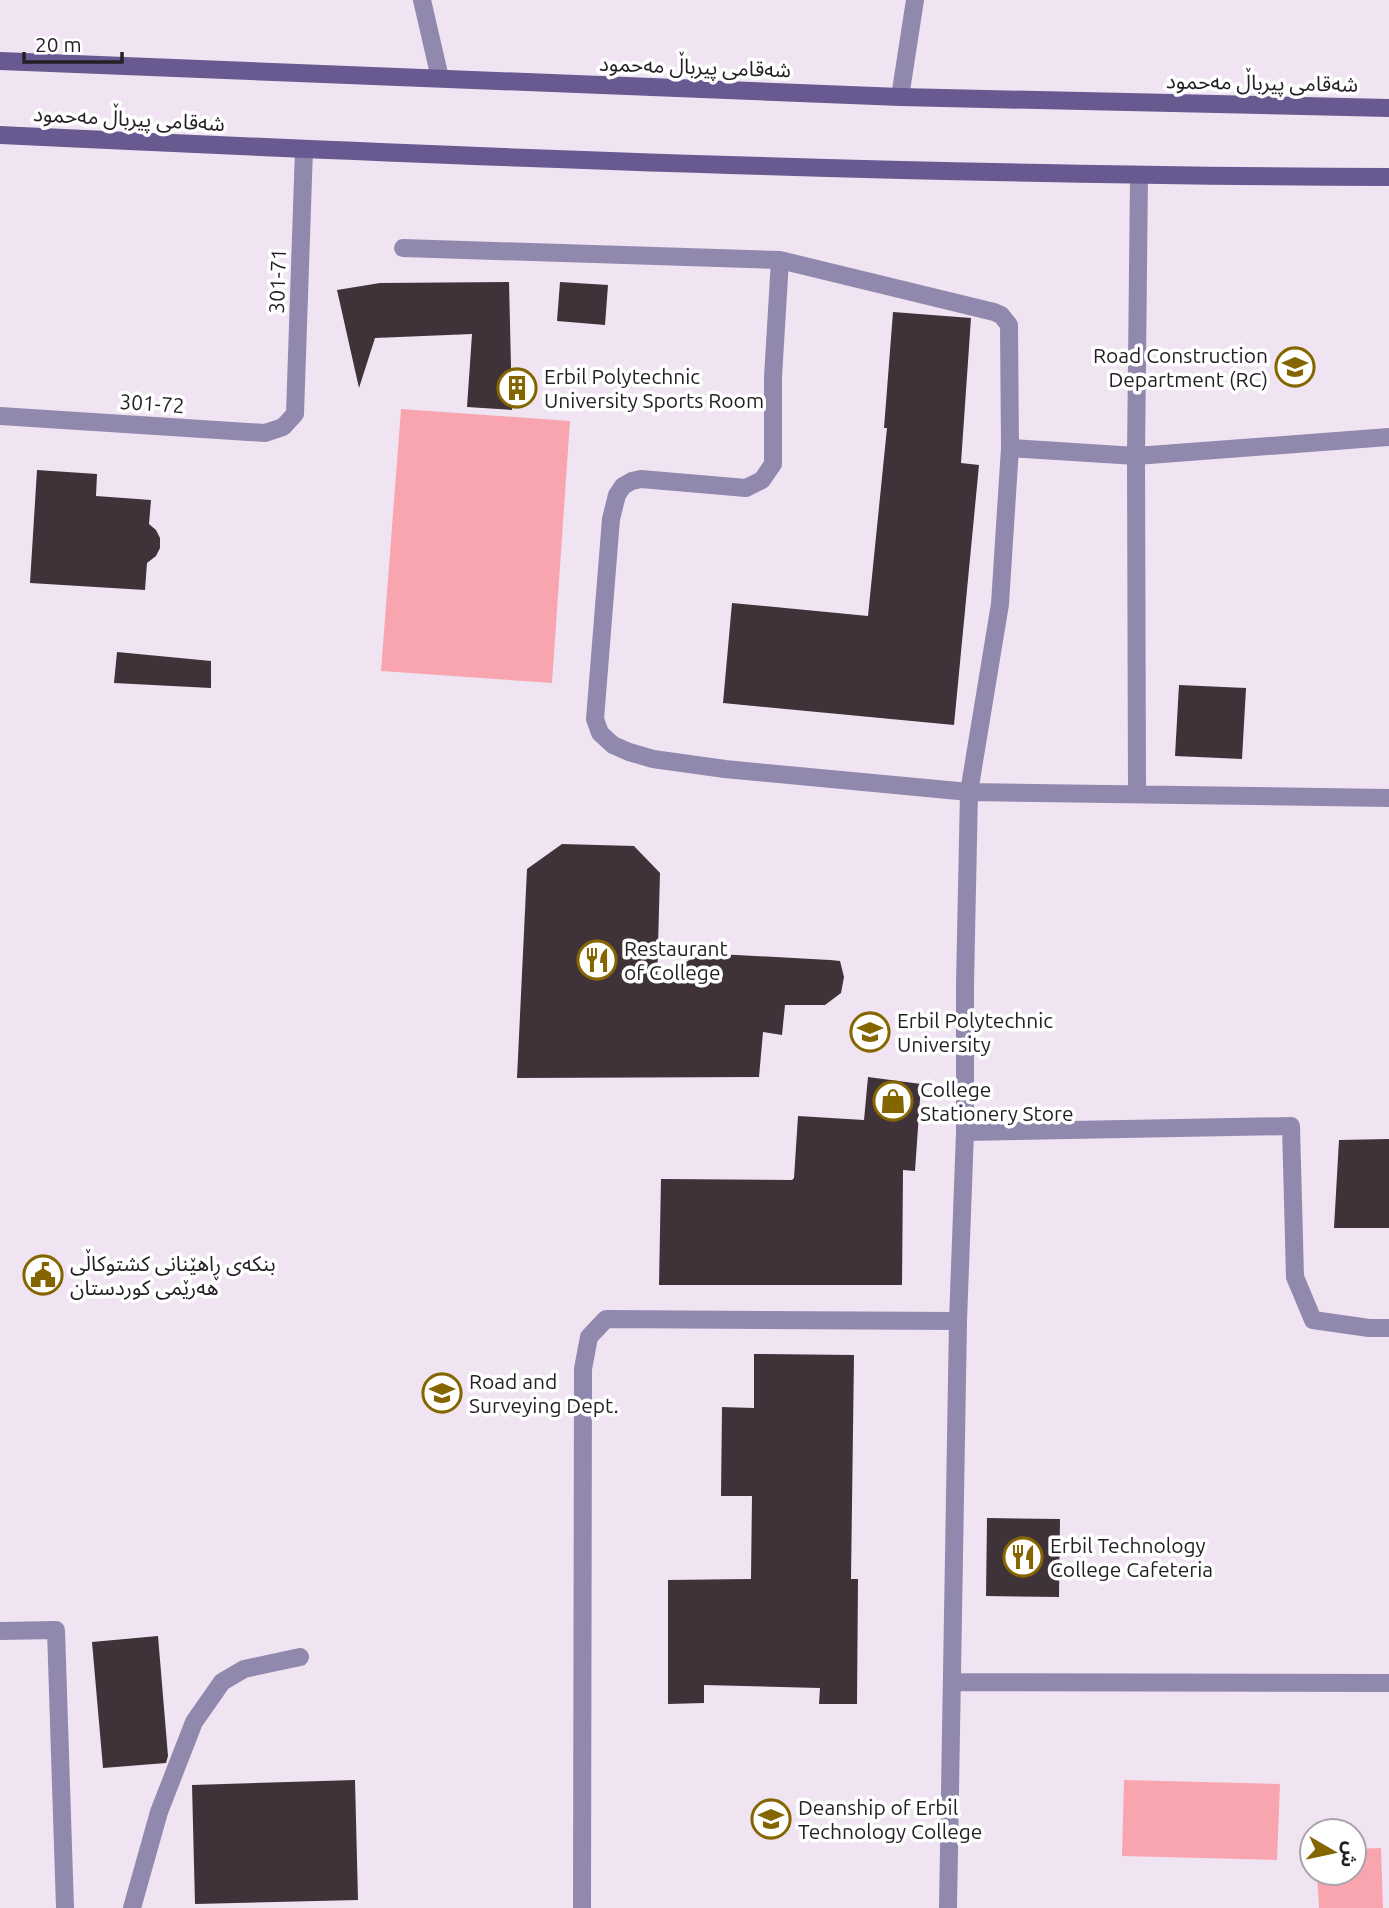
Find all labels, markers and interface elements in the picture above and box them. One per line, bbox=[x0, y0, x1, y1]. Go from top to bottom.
scale bar bbox=[24, 21, 122, 65]
text: 20 m bbox=[35, 32, 82, 56]
street label: شەقامی پیرباڵ مەحمود bbox=[599, 48, 792, 84]
street label: شەقامی پیرباڵ مەحمود bbox=[1166, 65, 1358, 98]
street label: شەقامی پیرباڵ مەحمود bbox=[32, 98, 226, 137]
street label: 301-71 bbox=[264, 248, 290, 314]
place label: Road Construction Department (RC) bbox=[1093, 343, 1268, 391]
school or university icon: Road Construction Department (RC) bbox=[1274, 346, 1316, 388]
place label: Erbil Polytechnic University Sports Room bbox=[544, 364, 764, 412]
building icon: Erbil Polytechnic University Sports Room bbox=[496, 367, 538, 409]
street label: 301-72 bbox=[119, 389, 185, 417]
place label: Restaurant of College bbox=[624, 936, 728, 984]
restaurant icon: Restaurant of College bbox=[576, 939, 618, 981]
place label: Erbil Polytechnic University bbox=[897, 1008, 1053, 1056]
school or university icon: Erbil Polytechnic University bbox=[849, 1011, 891, 1053]
place label: College Stationery Store bbox=[920, 1077, 1074, 1125]
shop icon: College Stationery Store bbox=[872, 1080, 914, 1122]
place label: بنکەی ڕاهێنانی کشتوکاڵی هەرێمی کوردستان bbox=[70, 1248, 276, 1300]
public building icon: بنکەی ڕاهێنانی کشتوکاڵی هەرێمی کوردستان bbox=[22, 1254, 64, 1296]
place label: Road and Surveying Dept. bbox=[469, 1369, 619, 1417]
school or university icon: Road and Surveying Dept. bbox=[421, 1372, 463, 1414]
place label: Erbil Technology College Cafeteria bbox=[1050, 1533, 1213, 1581]
restaurant icon: Erbil Technology College Cafeteria bbox=[1002, 1536, 1044, 1578]
place label: Deanship of Erbil Technology College bbox=[798, 1795, 982, 1843]
school or university icon: Deanship of Erbil Technology College bbox=[750, 1798, 792, 1840]
north arrow bbox=[1298, 1817, 1368, 1887]
text: ش bbox=[1337, 1840, 1363, 1869]

